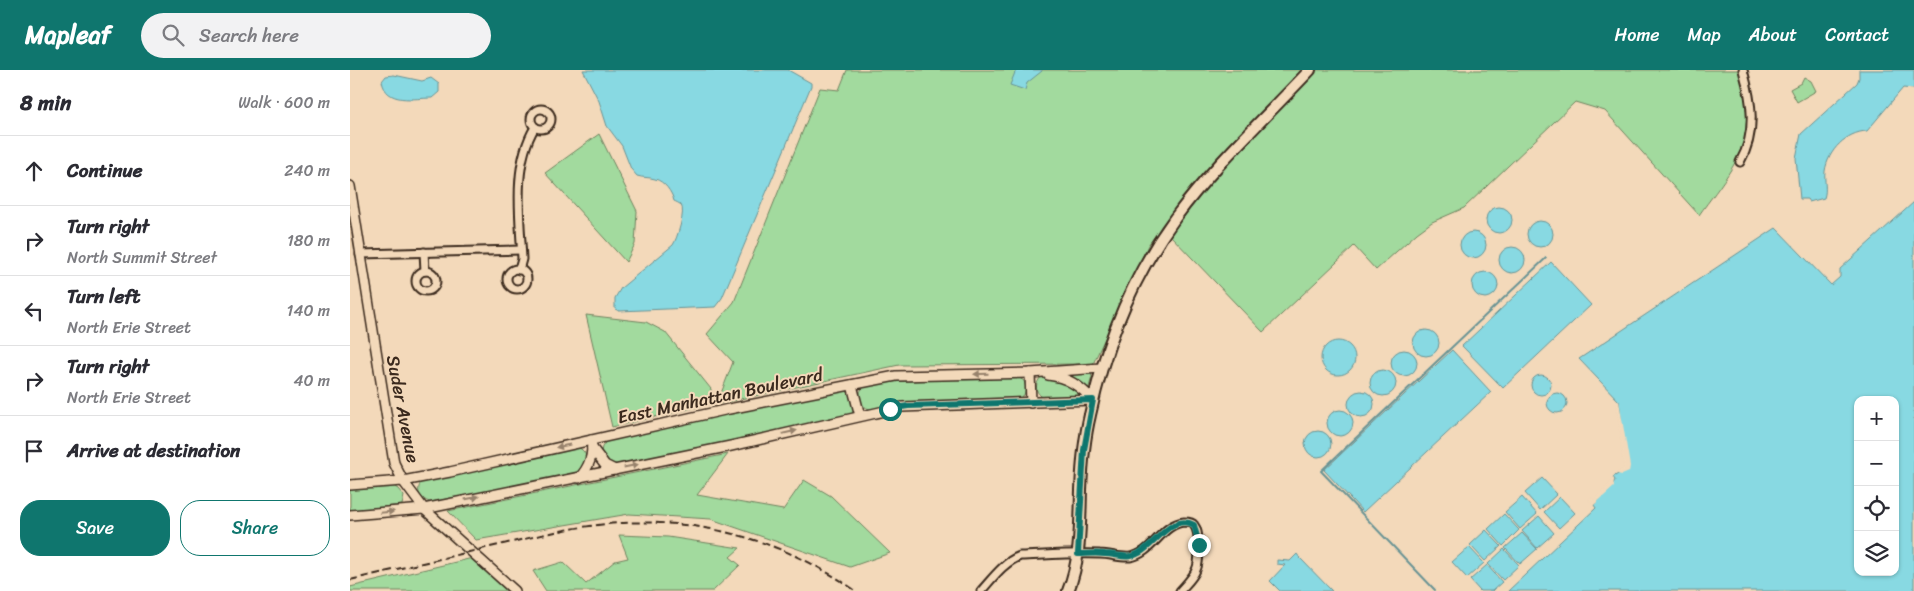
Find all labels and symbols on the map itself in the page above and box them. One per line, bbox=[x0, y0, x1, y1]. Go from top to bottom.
street label: Suder Avenue bbox=[377, 352, 429, 466]
street label: East Manhattan Boulevard bbox=[614, 358, 827, 433]
one-way arrow bbox=[973, 370, 989, 378]
route start bbox=[879, 398, 902, 421]
one-way arrow bbox=[783, 428, 798, 436]
one-way arrow bbox=[556, 442, 571, 450]
one-way arrow bbox=[624, 462, 640, 470]
one-way arrow bbox=[465, 494, 480, 502]
one-way arrow bbox=[380, 507, 396, 515]
route end bbox=[1188, 534, 1211, 557]

